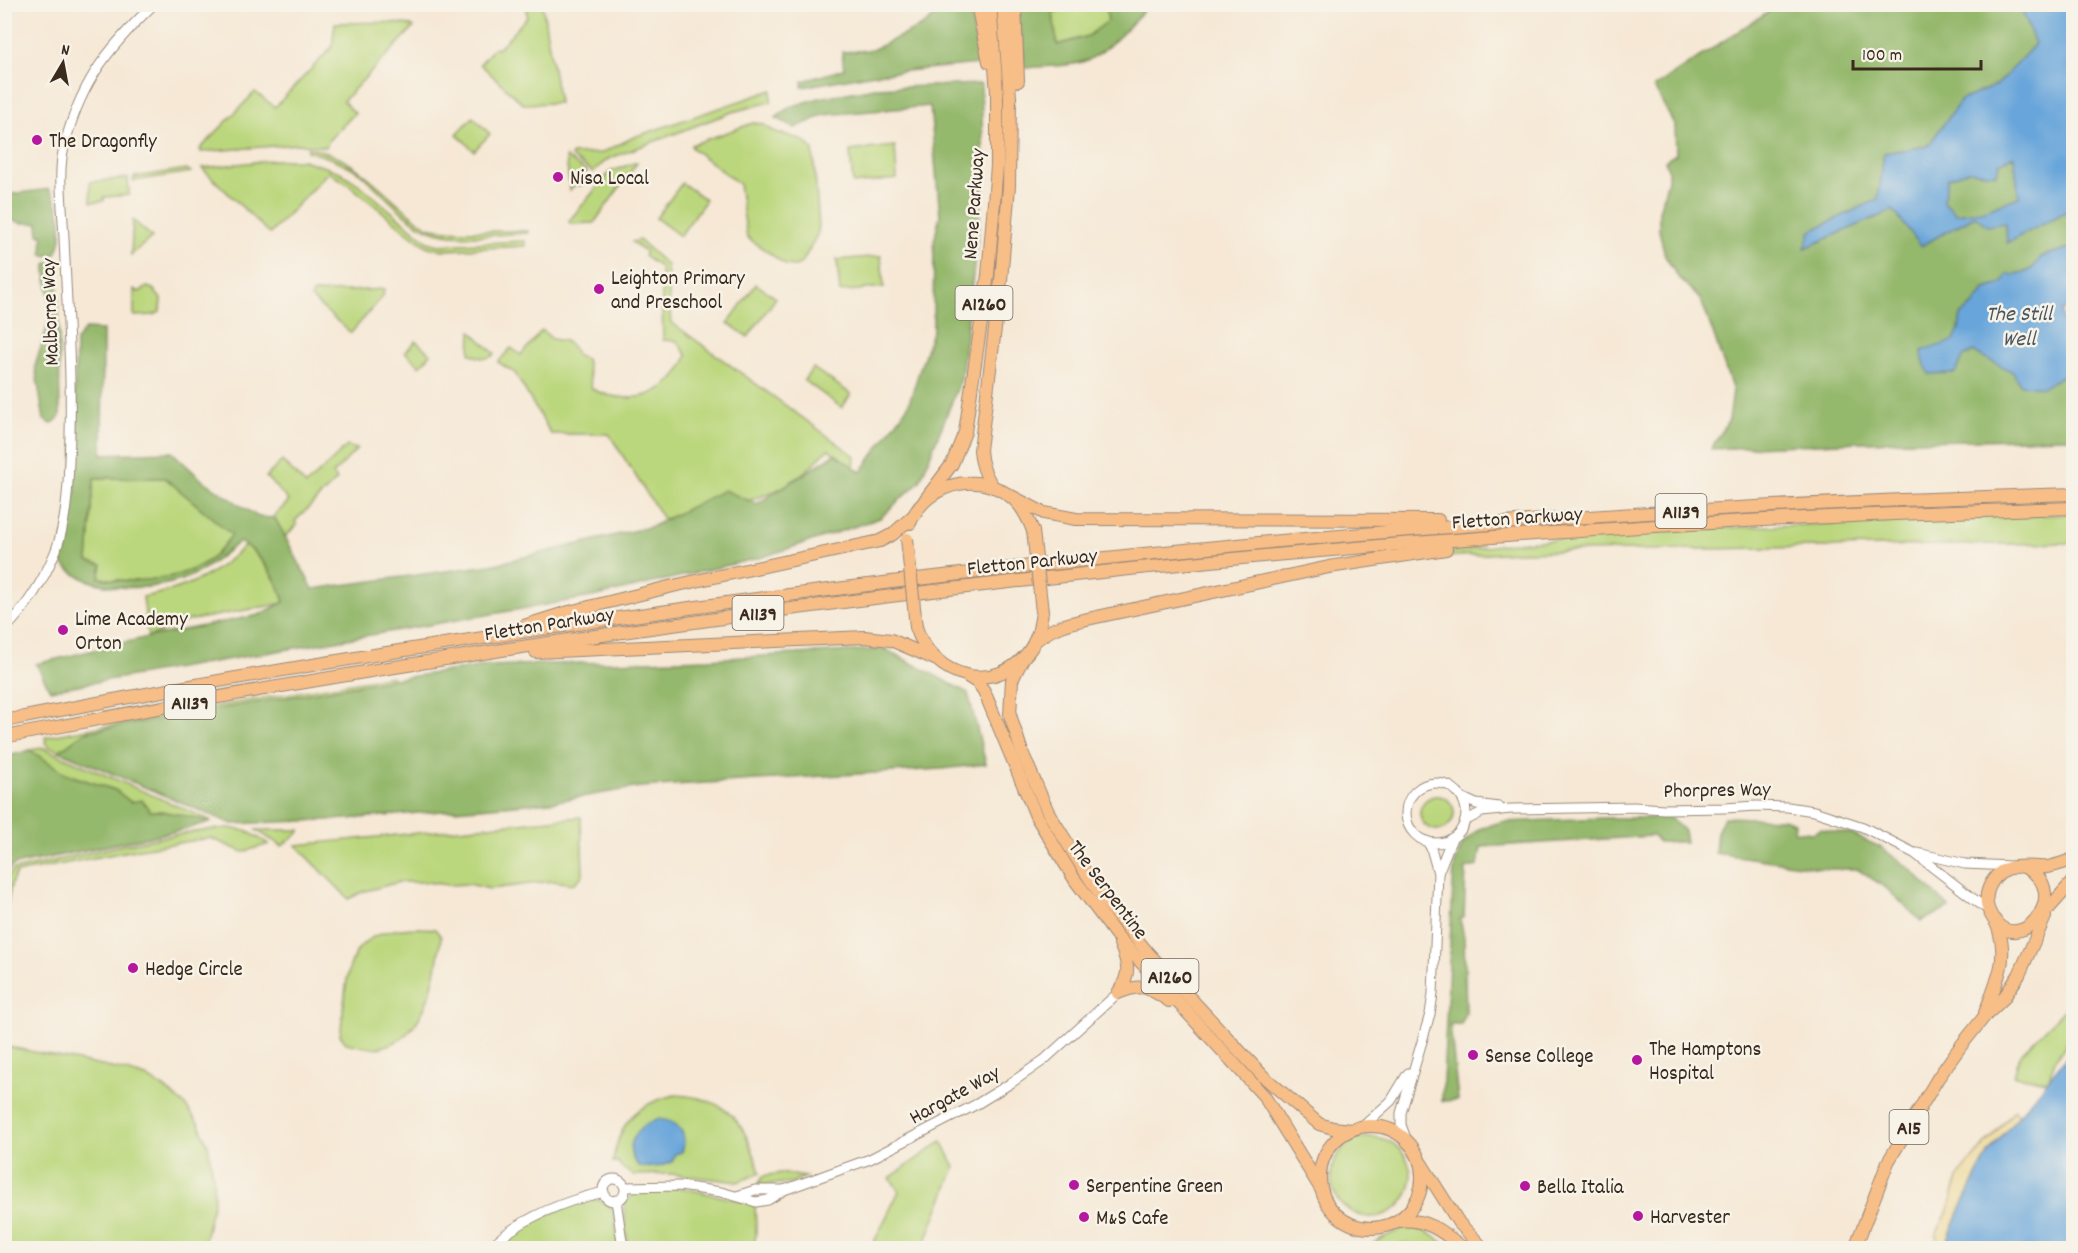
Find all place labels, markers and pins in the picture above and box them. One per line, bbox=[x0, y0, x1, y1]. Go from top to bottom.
place label: The Dragonfly bbox=[49, 128, 157, 158]
marker: The Dragonfly bbox=[30, 133, 44, 147]
place label: Nisa Local bbox=[570, 165, 649, 195]
marker: Nisa Local bbox=[551, 170, 565, 184]
place label: Leighton Primary and Preschool bbox=[611, 265, 745, 319]
marker: Leighton Primary and Preschool bbox=[592, 282, 606, 296]
place label: Lime Academy Orton bbox=[75, 606, 188, 660]
marker: Lime Academy Orton bbox=[56, 623, 70, 637]
place label: Hedge Circle bbox=[145, 956, 243, 986]
marker: Hedge Circle bbox=[126, 961, 140, 975]
place label: The Hamptons Hospital bbox=[1649, 1036, 1761, 1090]
place label: Sense College bbox=[1485, 1043, 1594, 1073]
marker: Sense College bbox=[1466, 1048, 1480, 1062]
marker: The Hamptons Hospital bbox=[1630, 1053, 1644, 1067]
place label: Serpentine Green bbox=[1086, 1173, 1223, 1203]
place label: Bella Italia bbox=[1537, 1174, 1625, 1204]
marker: Serpentine Green bbox=[1067, 1178, 1081, 1192]
marker: Bella Italia bbox=[1518, 1179, 1532, 1193]
place label: Harvester bbox=[1650, 1204, 1730, 1234]
place label: M&S Cafe bbox=[1096, 1205, 1168, 1235]
marker: Harvester bbox=[1631, 1209, 1645, 1223]
marker: M&S Cafe bbox=[1077, 1210, 1091, 1224]

